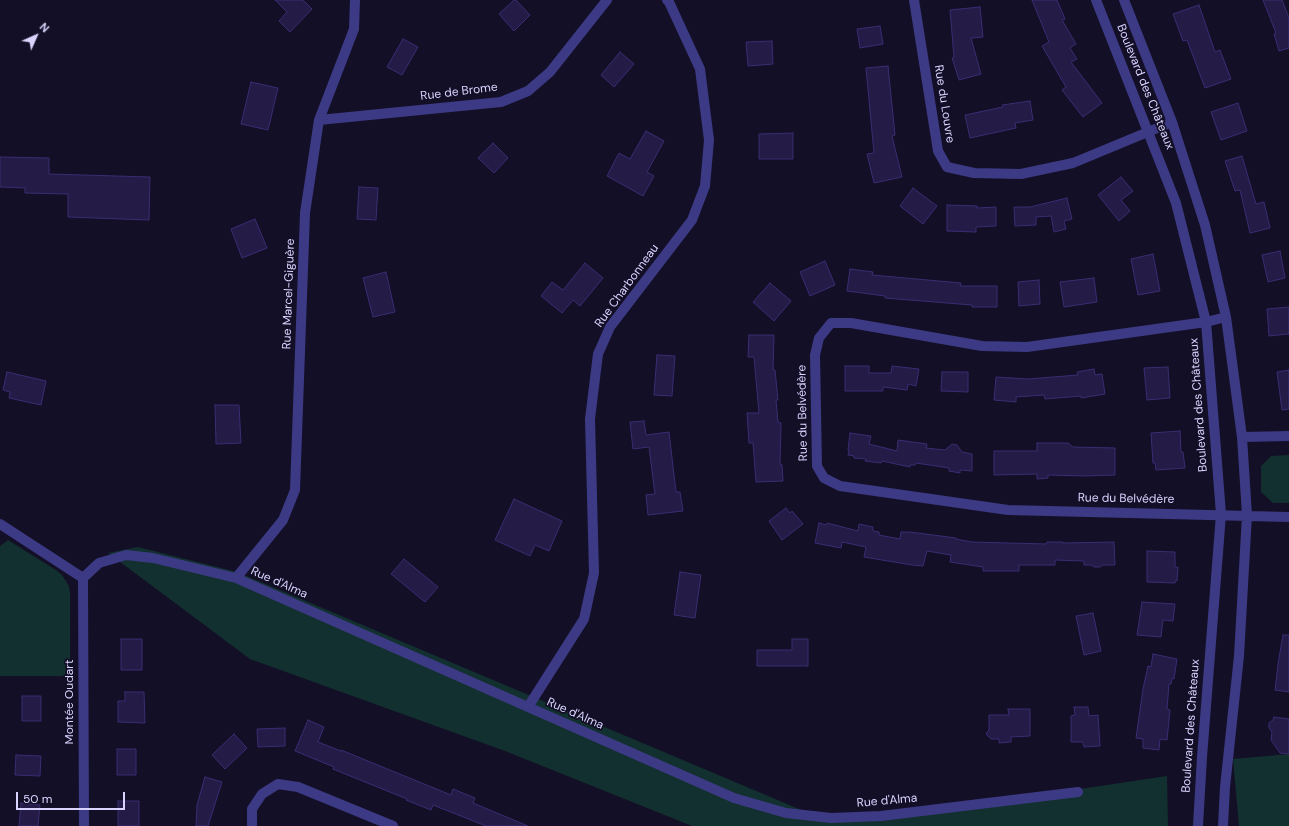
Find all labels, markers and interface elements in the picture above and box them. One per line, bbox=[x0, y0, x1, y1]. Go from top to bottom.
north arrow bbox=[16, 16, 56, 56]
text: N bbox=[37, 20, 52, 35]
street label: Boulevard des Châteaux bbox=[1113, 22, 1177, 152]
street label: Rue du Louvre bbox=[931, 64, 957, 144]
street label: Rue de Brome bbox=[420, 80, 498, 104]
street label: Rue Marcel-Giguère bbox=[280, 238, 298, 350]
street label: Rue Charbonneau bbox=[592, 242, 662, 330]
street label: Boulevard des Châteaux bbox=[1187, 338, 1211, 472]
street label: Rue du Belvédère bbox=[795, 365, 811, 461]
street label: Rue du Belvédère bbox=[1078, 491, 1174, 507]
street label: Rue d'Alma bbox=[248, 564, 310, 602]
street label: Boulevard des Châteaux bbox=[1179, 659, 1203, 793]
street label: Montée Oudart bbox=[63, 660, 77, 744]
street label: Rue d'Alma bbox=[544, 695, 606, 733]
scale bar bbox=[18, 784, 127, 810]
text: 50 m bbox=[23, 791, 52, 807]
street label: Rue d'Alma bbox=[856, 791, 918, 811]

